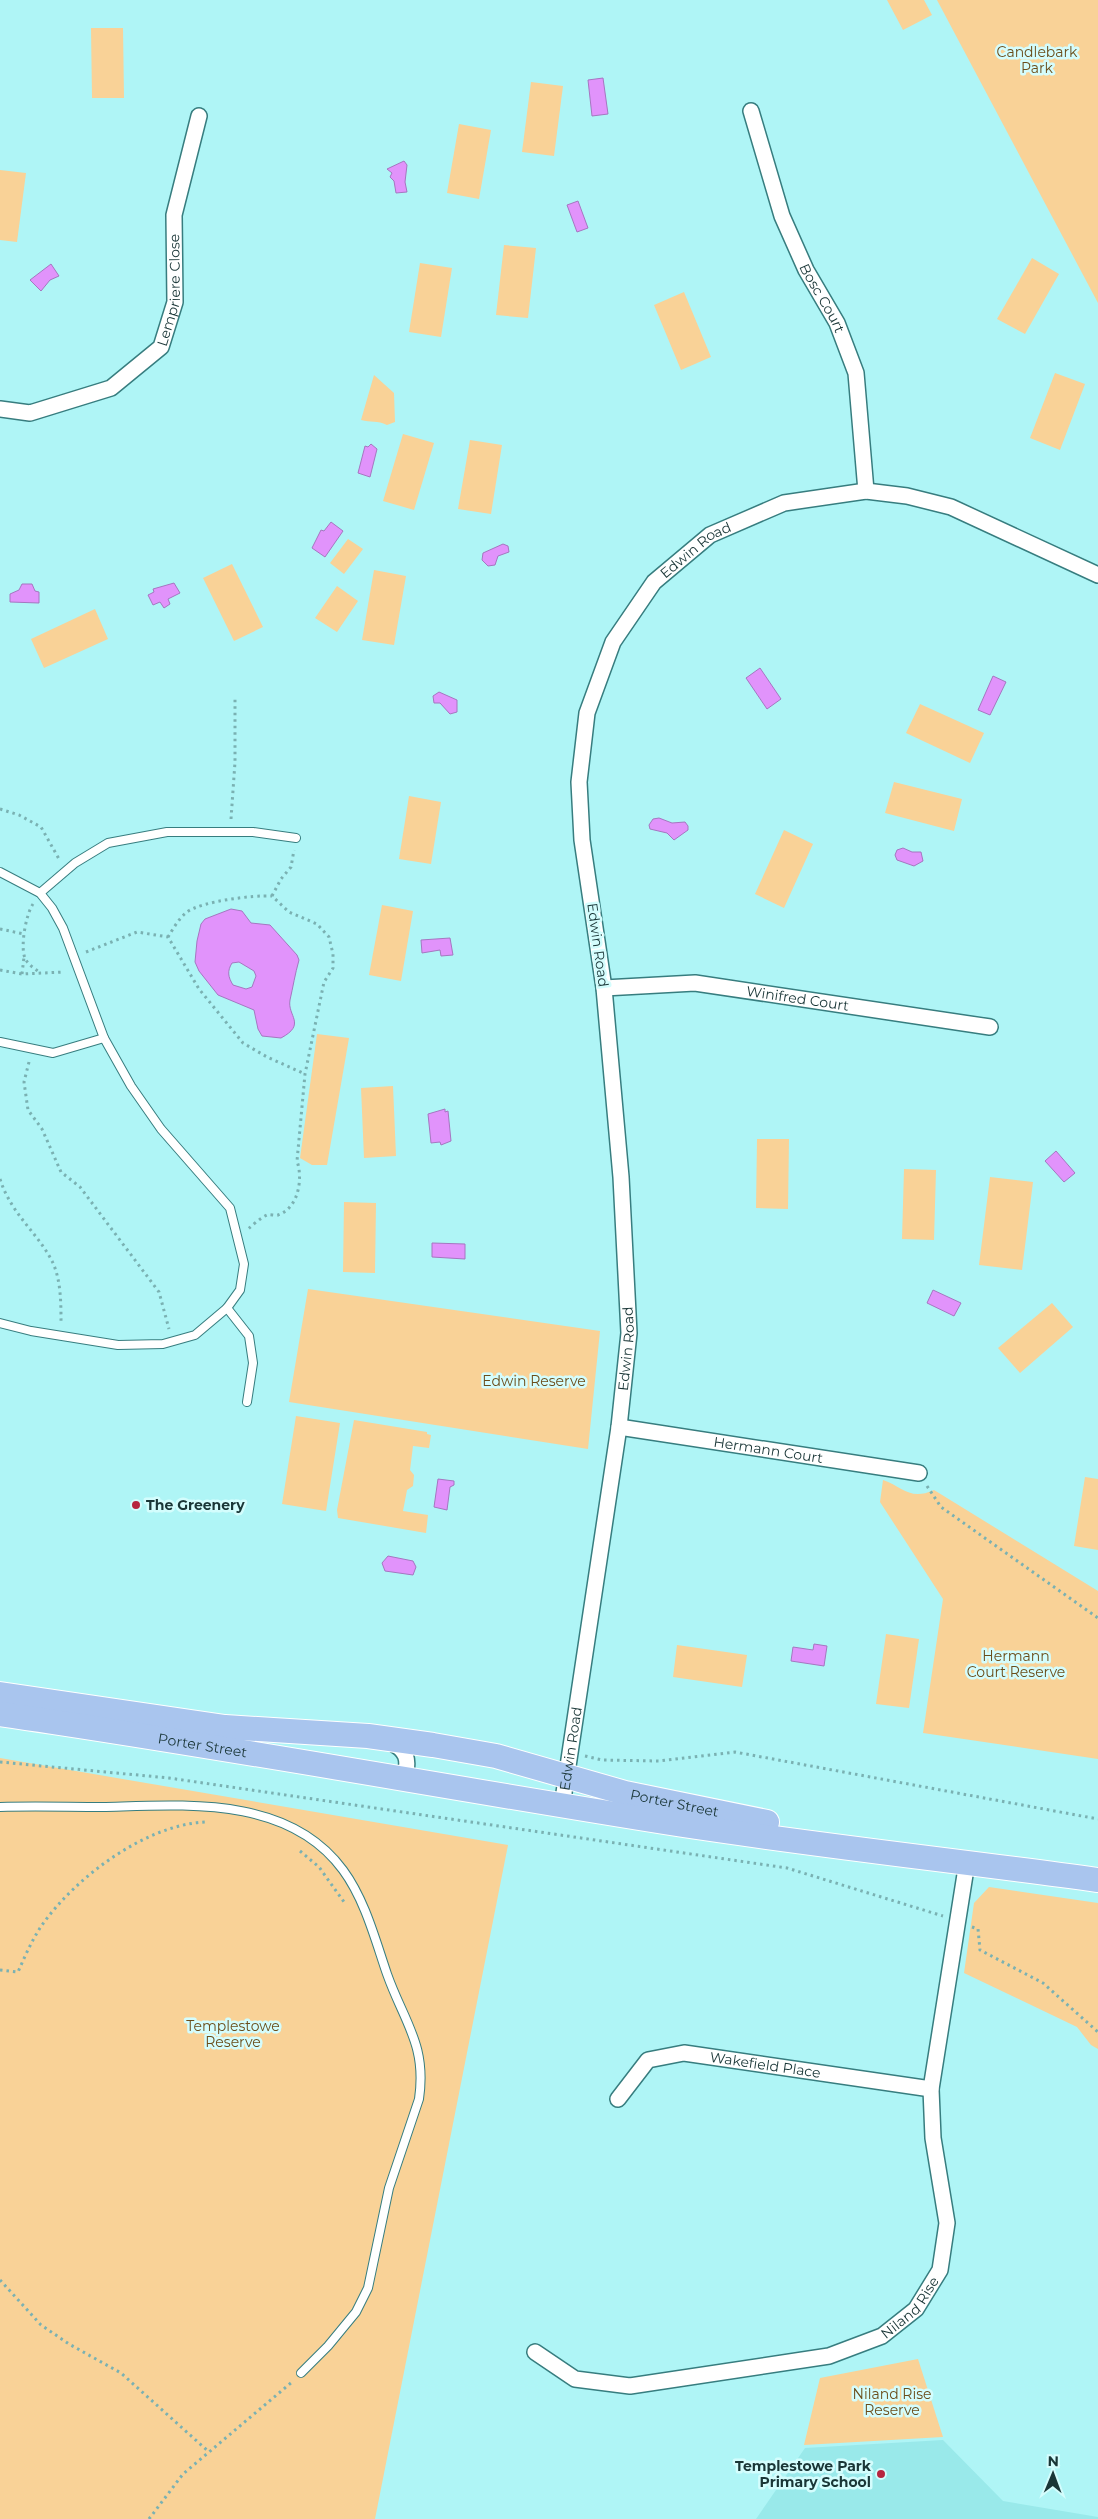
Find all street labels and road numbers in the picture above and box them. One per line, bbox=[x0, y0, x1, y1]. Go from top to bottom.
street label: Lempriere Close bbox=[153, 234, 184, 348]
street label: Bosc Court bbox=[795, 261, 849, 335]
street label: Edwin Road bbox=[656, 518, 734, 582]
street label: Edwin Road bbox=[583, 902, 613, 988]
street label: Winifred Court bbox=[745, 982, 851, 1015]
street label: Edwin Road bbox=[614, 1306, 638, 1392]
street label: Hermann Court bbox=[712, 1433, 825, 1467]
street label: Edwin Road bbox=[555, 1705, 586, 1792]
street label: Porter Street bbox=[157, 1729, 249, 1762]
street label: Porter Street bbox=[629, 1785, 721, 1821]
street label: Wakefield Place bbox=[709, 2048, 822, 2082]
street label: Niland Rise bbox=[877, 2273, 943, 2343]

